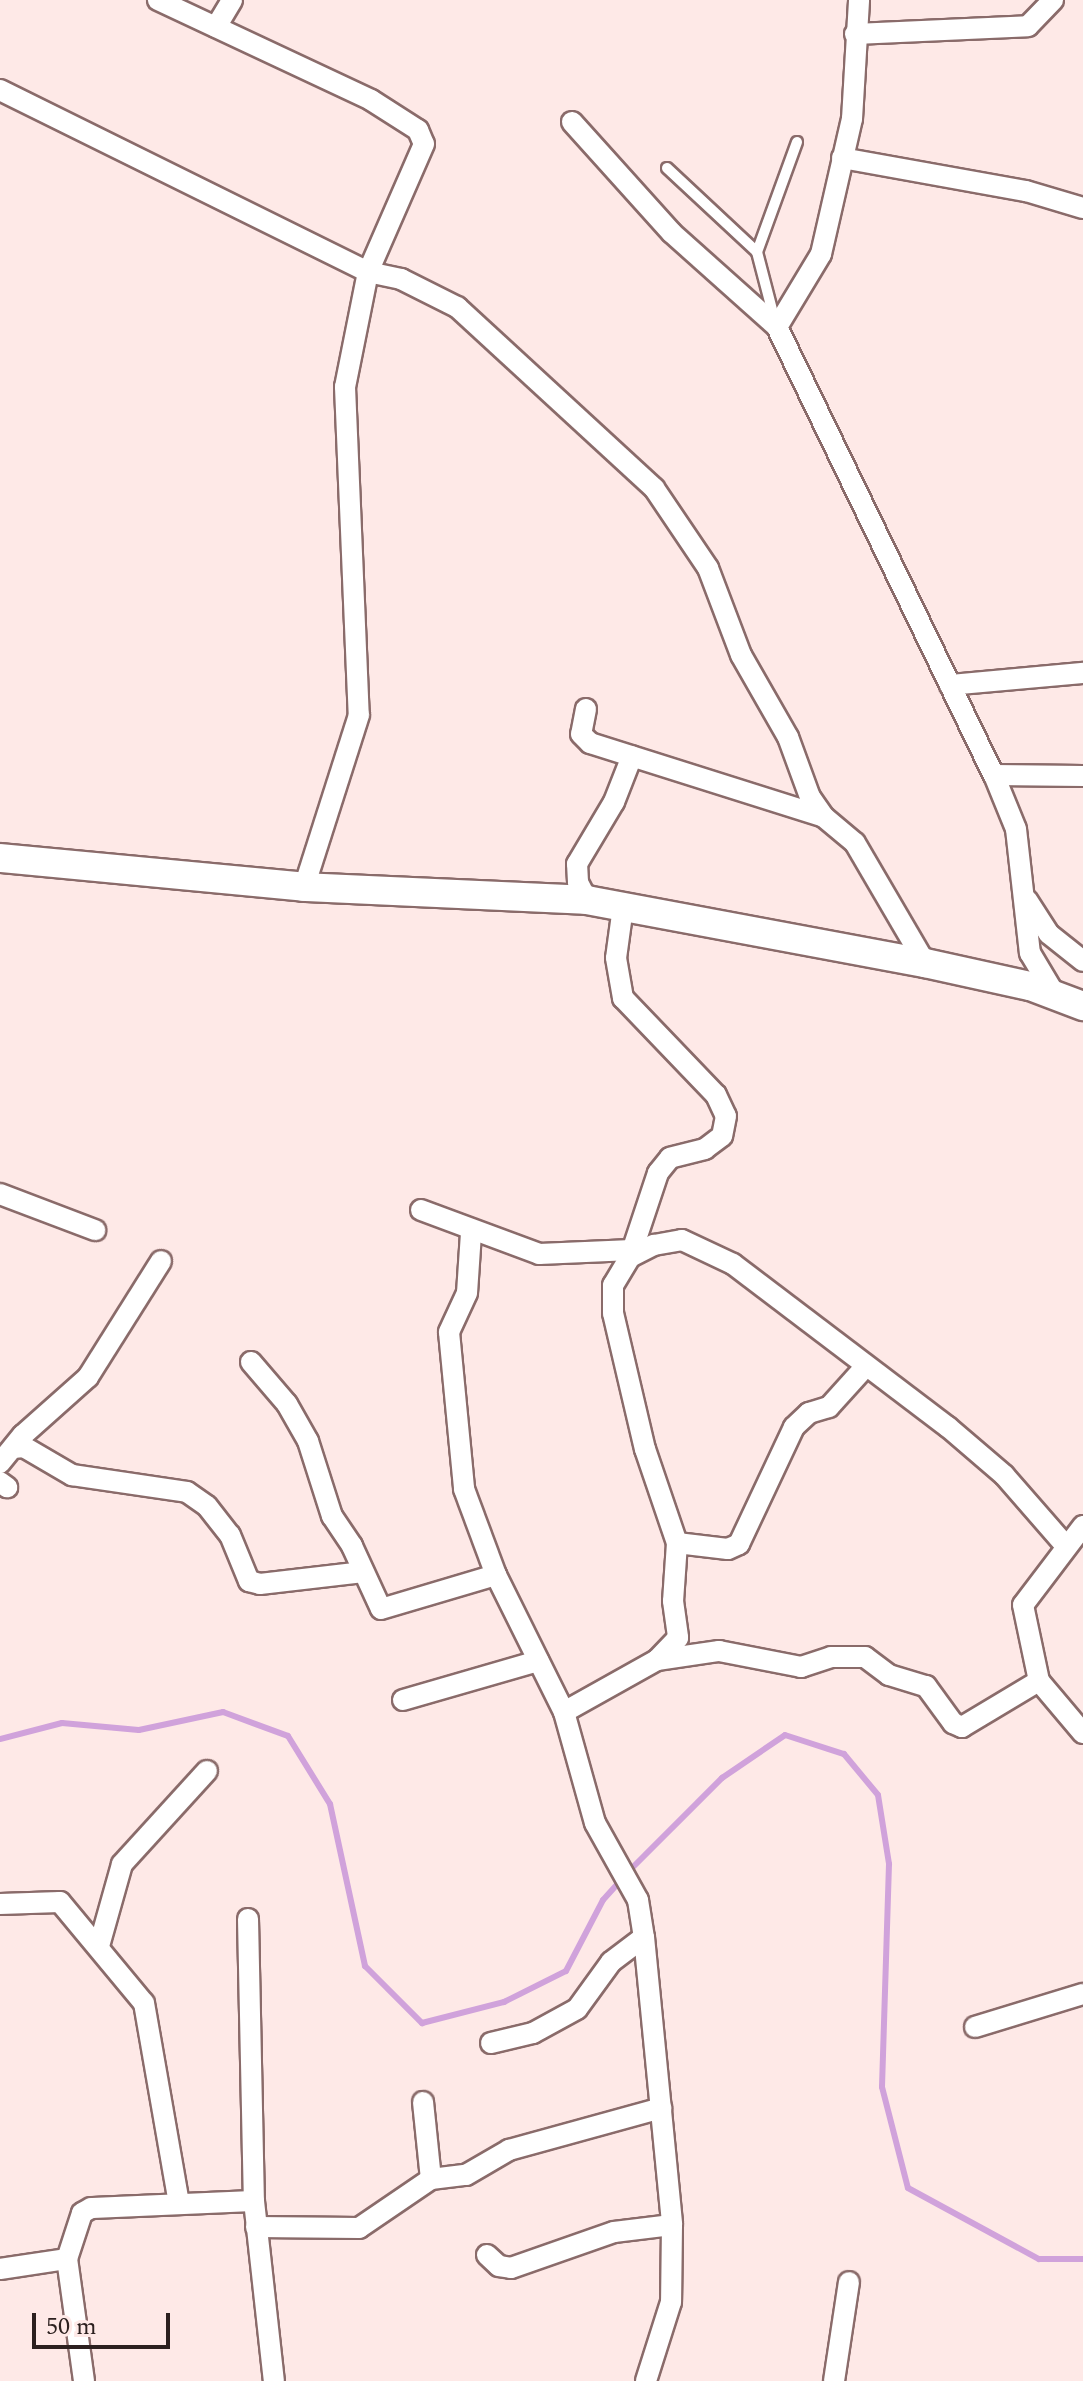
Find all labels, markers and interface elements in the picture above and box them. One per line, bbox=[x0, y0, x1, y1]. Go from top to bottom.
scale bar bbox=[36, 2297, 174, 2347]
text: 50 m bbox=[46, 2309, 97, 2345]

